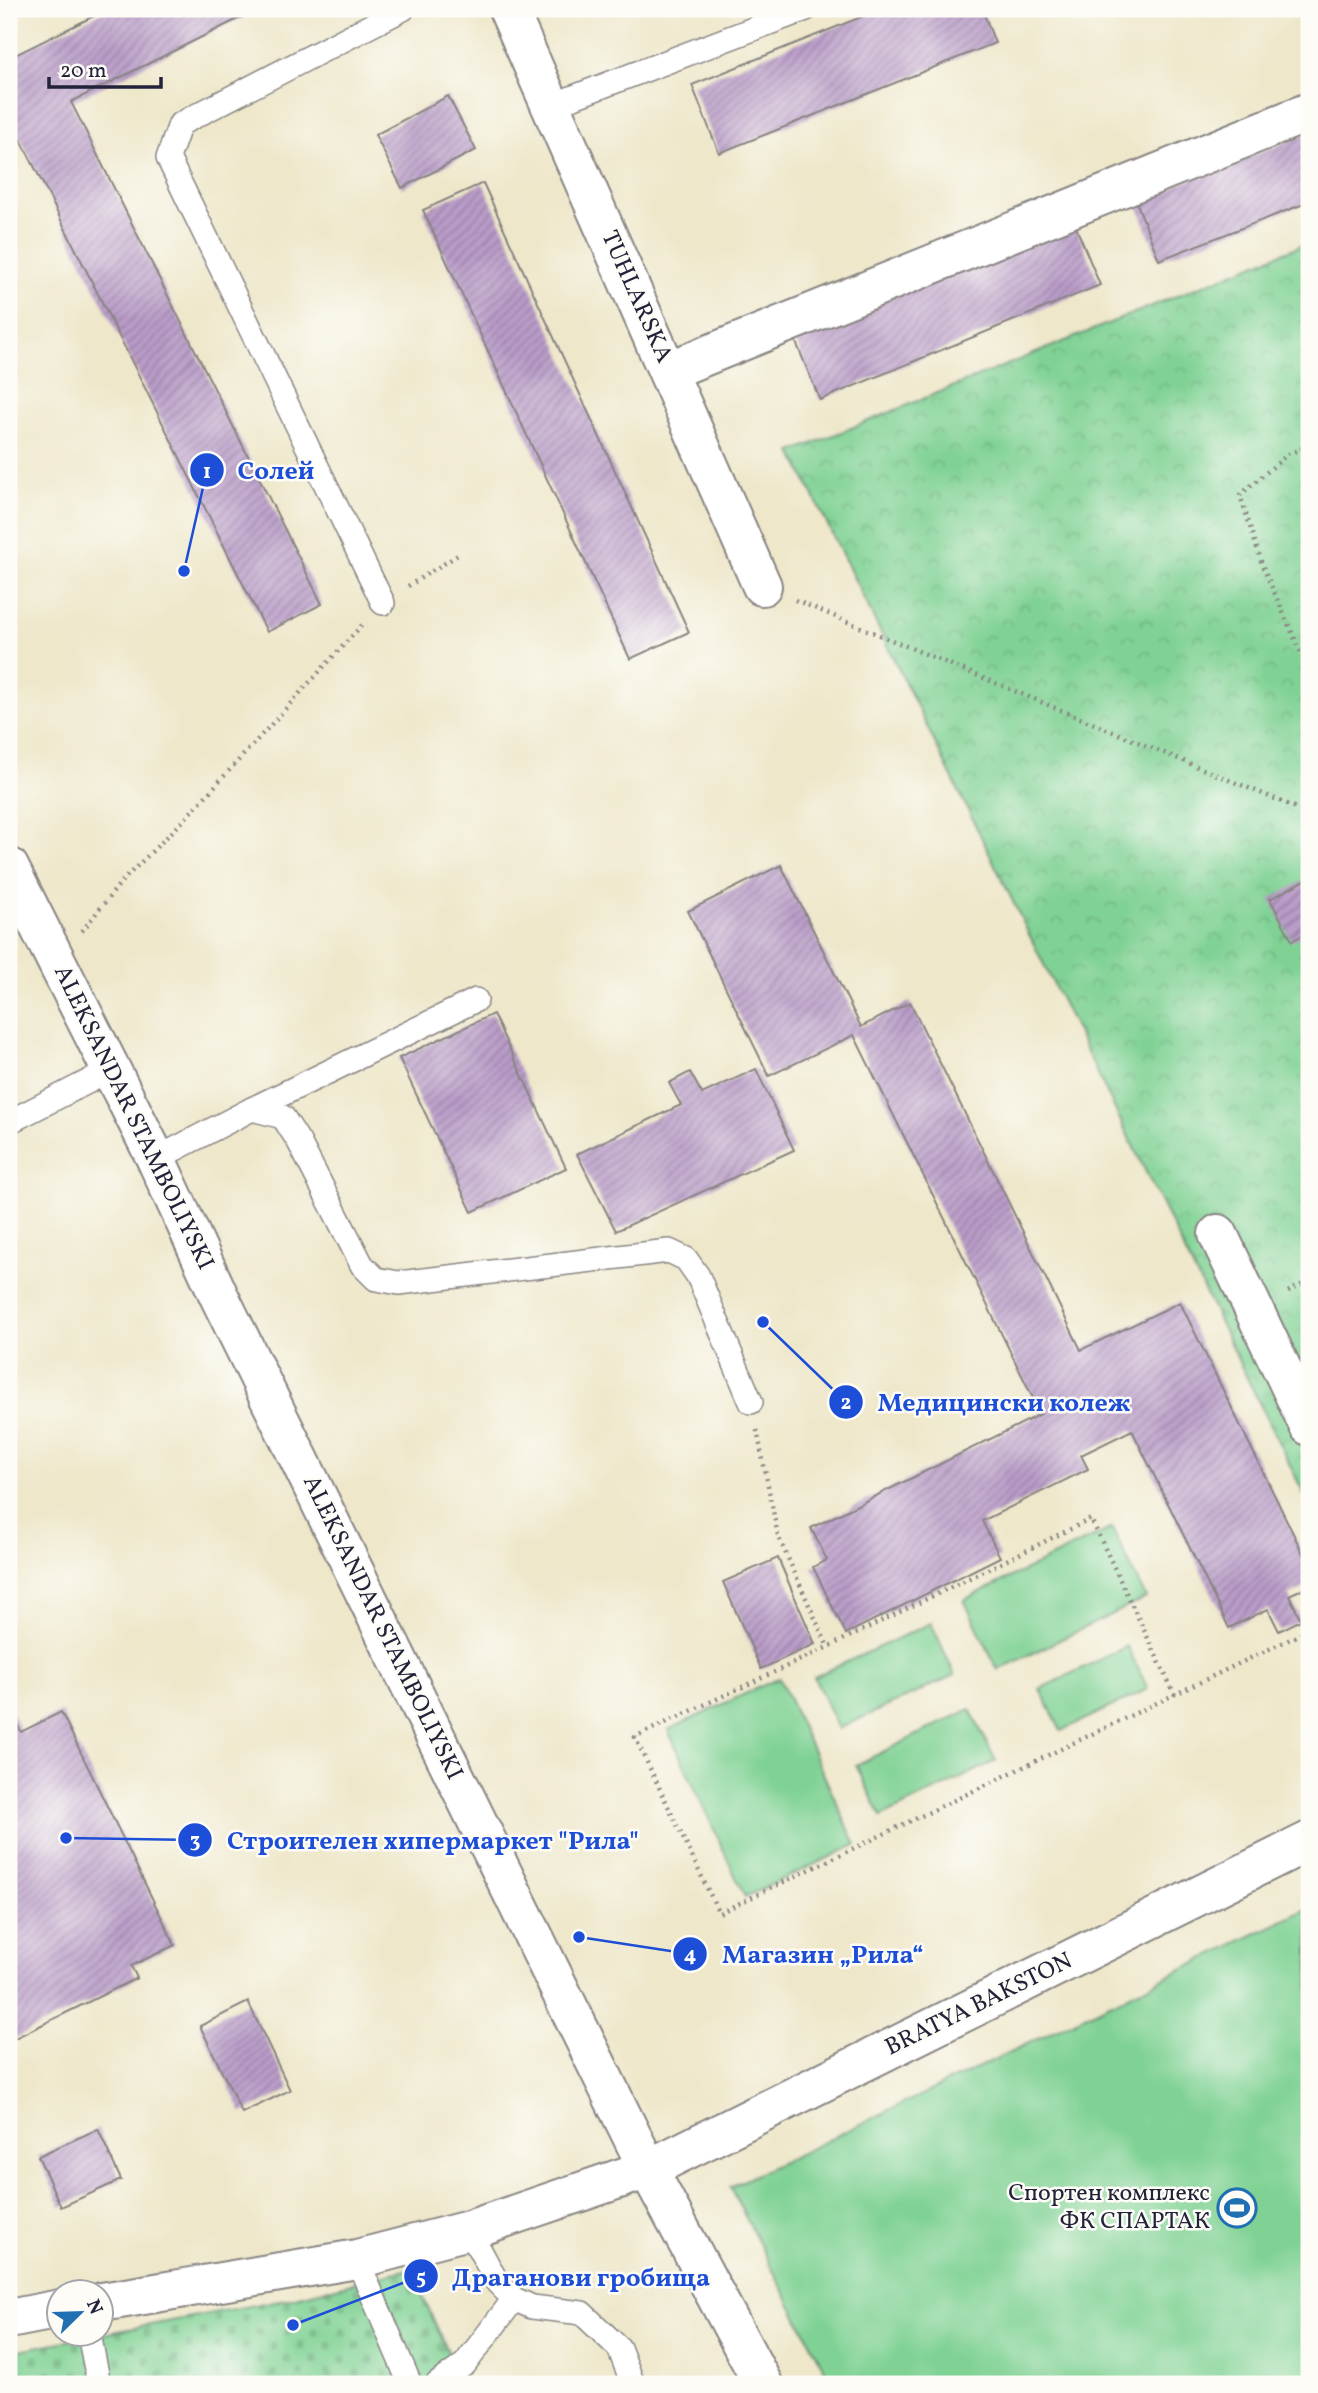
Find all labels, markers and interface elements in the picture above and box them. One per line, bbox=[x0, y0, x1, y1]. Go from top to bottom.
scale bar bbox=[49, 46, 161, 90]
text: 20 m bbox=[60, 57, 106, 86]
street label: TUHLARSKA bbox=[592, 225, 680, 369]
callout: Солей bbox=[189, 447, 329, 494]
text: Солей bbox=[238, 454, 314, 490]
text: 1 bbox=[203, 458, 211, 487]
street label: ALEKSANDAR STAMBOLIYSKI bbox=[44, 960, 222, 1276]
callout: Медицински колеж bbox=[828, 1378, 1144, 1425]
text: Медицински колеж bbox=[877, 1386, 1131, 1422]
text: 2 bbox=[841, 1389, 851, 1418]
street label: ALEKSANDAR STAMBOLIYSKI bbox=[293, 1470, 471, 1786]
callout: Строителен хипермаркет "Рила" bbox=[178, 1816, 653, 1863]
text: Строителен хипермаркет "Рила" bbox=[227, 1824, 639, 1860]
text: 3 bbox=[190, 1827, 200, 1856]
callout: Магазин „Рила“ bbox=[673, 1930, 937, 1977]
text: Магазин „Рила“ bbox=[722, 1938, 924, 1974]
text: 4 bbox=[684, 1941, 697, 1970]
street label: BRATYA BAKSTON bbox=[880, 1945, 1078, 2065]
place label: Спортен комплекс ФК СПАРТАК bbox=[1008, 2177, 1210, 2239]
sports icon: Спортен комплекс ФК СПАРТАК bbox=[1216, 2187, 1258, 2229]
callout: Драганови гробища bbox=[403, 2253, 725, 2300]
text: Драганови гробища bbox=[452, 2261, 710, 2297]
text: 5 bbox=[416, 2264, 426, 2293]
north arrow bbox=[46, 2278, 116, 2348]
text: N bbox=[79, 2296, 109, 2319]

